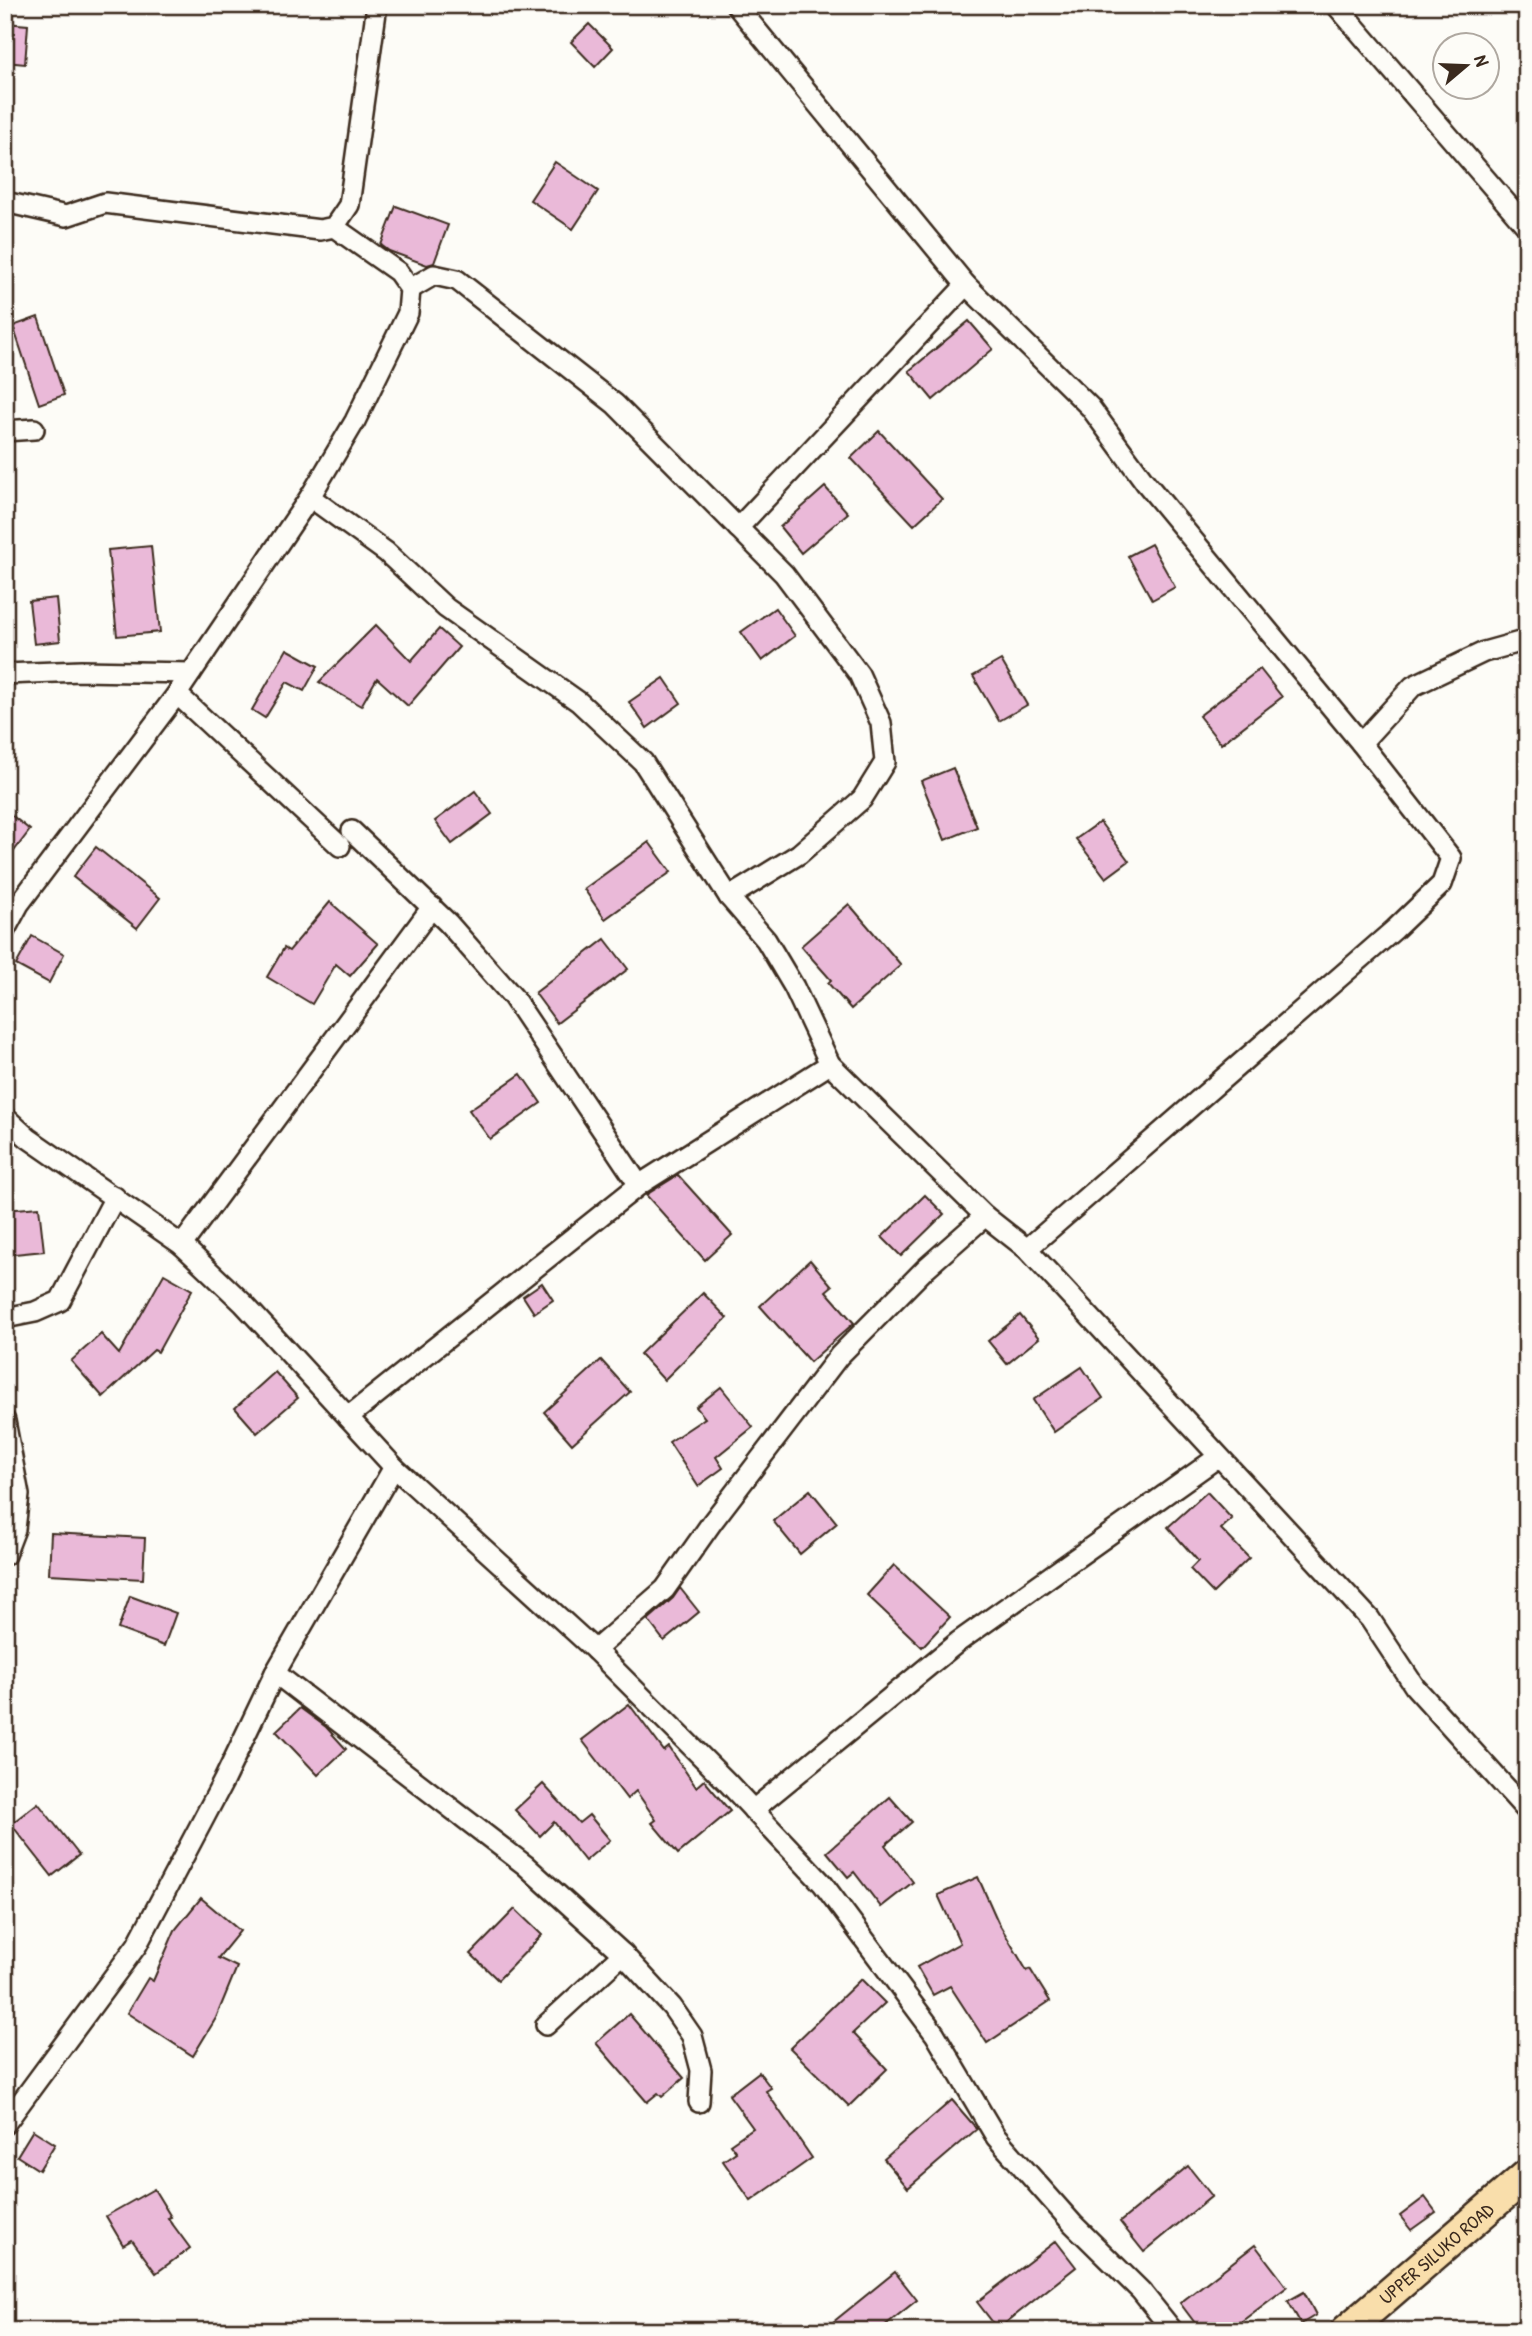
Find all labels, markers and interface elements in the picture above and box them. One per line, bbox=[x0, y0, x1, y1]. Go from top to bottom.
north arrow bbox=[1430, 32, 1500, 102]
text: N bbox=[1468, 51, 1496, 69]
street label: UPPER SILUKO ROAD bbox=[1373, 2197, 1499, 2310]

